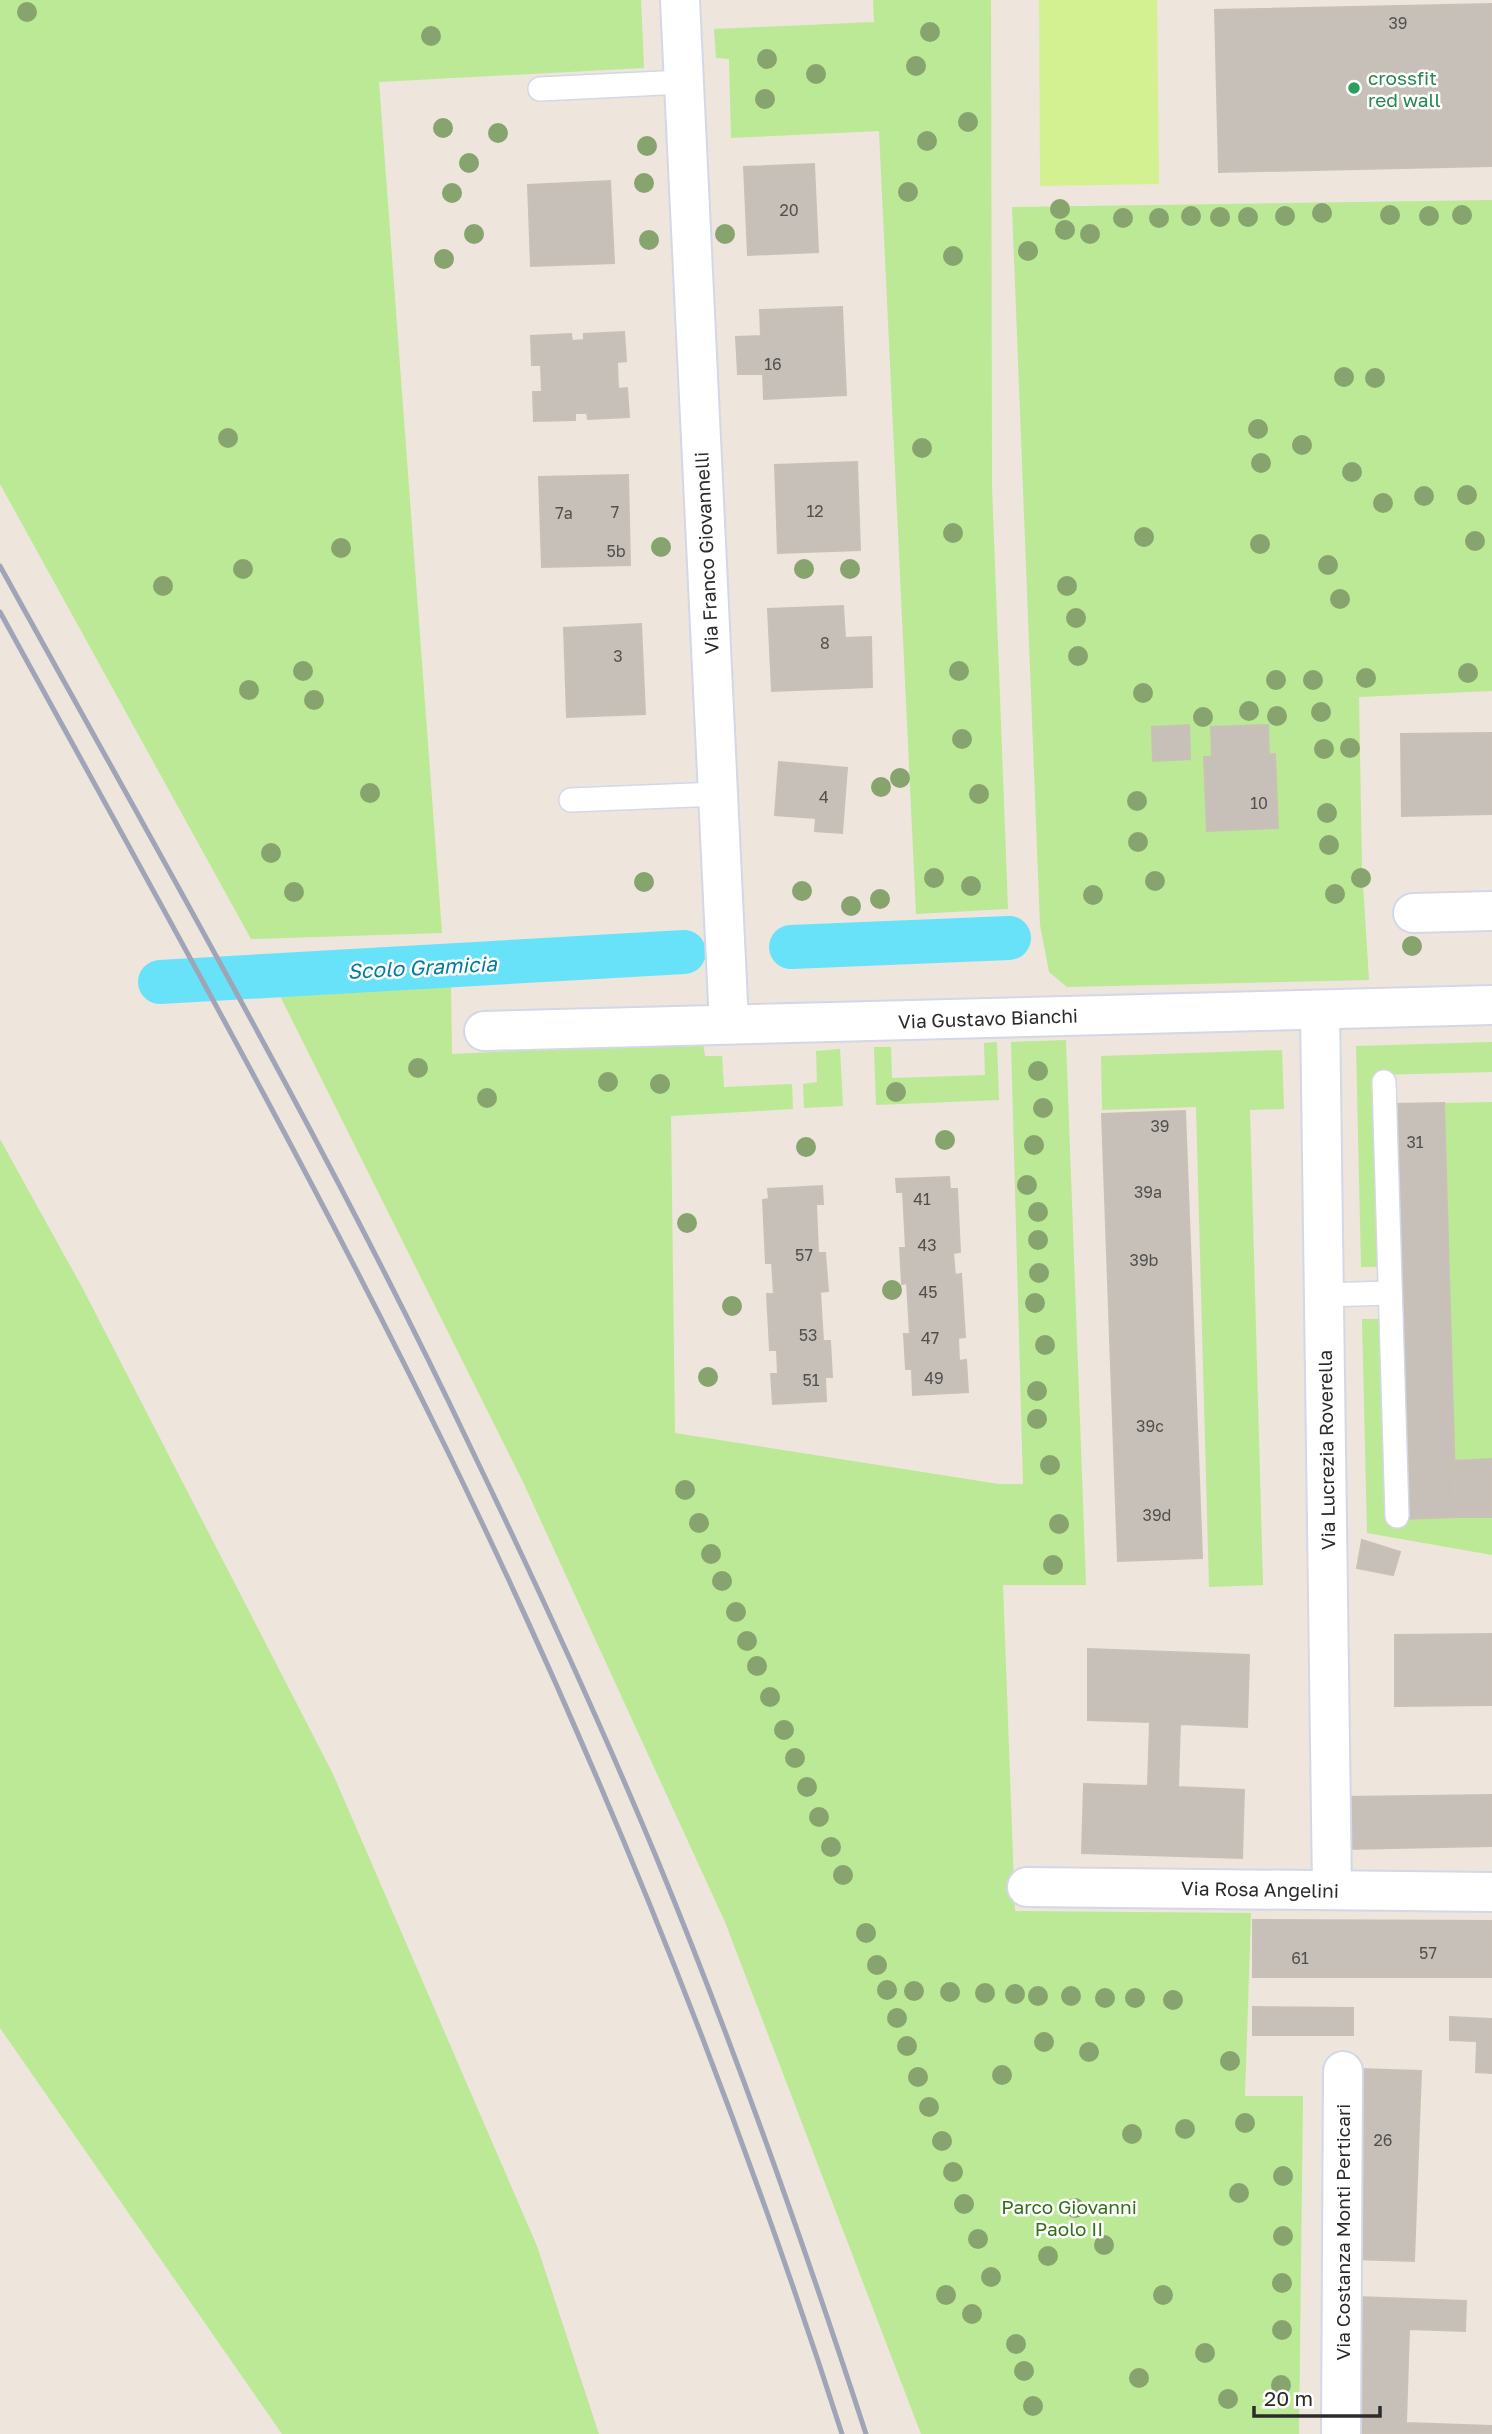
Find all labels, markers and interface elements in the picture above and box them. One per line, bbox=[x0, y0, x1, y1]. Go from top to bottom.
house number: 39 bbox=[1388, 13, 1408, 33]
place label: crossfit red wall bbox=[1368, 66, 1441, 111]
marker: crossfit red wall bbox=[1346, 80, 1362, 96]
house number: 20 bbox=[779, 200, 799, 220]
house number: 16 bbox=[764, 354, 782, 374]
street label: Via Franco Giovannelli bbox=[689, 451, 723, 655]
house number: 12 bbox=[806, 501, 824, 521]
house number: 7 bbox=[611, 502, 619, 522]
house number: 7a bbox=[555, 503, 573, 523]
house number: 5b bbox=[606, 541, 626, 561]
house number: 8 bbox=[820, 633, 830, 653]
house number: 3 bbox=[613, 646, 623, 666]
house number: 4 bbox=[819, 787, 829, 807]
house number: 10 bbox=[1250, 793, 1268, 813]
water label: Scolo Gramicia bbox=[347, 950, 499, 984]
street label: Via Gustavo Bianchi bbox=[898, 1003, 1078, 1033]
house number: 39 bbox=[1150, 1116, 1170, 1136]
house number: 31 bbox=[1406, 1132, 1424, 1152]
house number: 39a bbox=[1134, 1182, 1162, 1202]
house number: 41 bbox=[913, 1189, 931, 1209]
house number: 43 bbox=[917, 1235, 937, 1255]
house number: 57 bbox=[795, 1245, 813, 1265]
house number: 39b bbox=[1130, 1250, 1159, 1270]
house number: 45 bbox=[918, 1282, 938, 1302]
house number: 53 bbox=[799, 1325, 817, 1345]
house number: 47 bbox=[921, 1328, 939, 1348]
street label: Via Lucrezia Roverella bbox=[1313, 1350, 1339, 1550]
house number: 49 bbox=[924, 1368, 944, 1388]
house number: 51 bbox=[802, 1370, 820, 1390]
house number: 39c bbox=[1136, 1416, 1164, 1436]
house number: 39d bbox=[1143, 1505, 1171, 1525]
street label: Via Rosa Angelini bbox=[1181, 1876, 1339, 1902]
house number: 57 bbox=[1419, 1943, 1437, 1963]
house number: 61 bbox=[1291, 1948, 1309, 1968]
street label: Via Costanza Monti Perticari bbox=[1331, 2104, 1354, 2360]
house number: 26 bbox=[1374, 2130, 1392, 2150]
park label: Parco Giovanni Paolo II bbox=[1001, 2195, 1137, 2240]
scale bar bbox=[1254, 2374, 1380, 2418]
text: 20 m bbox=[1264, 2385, 1313, 2411]

